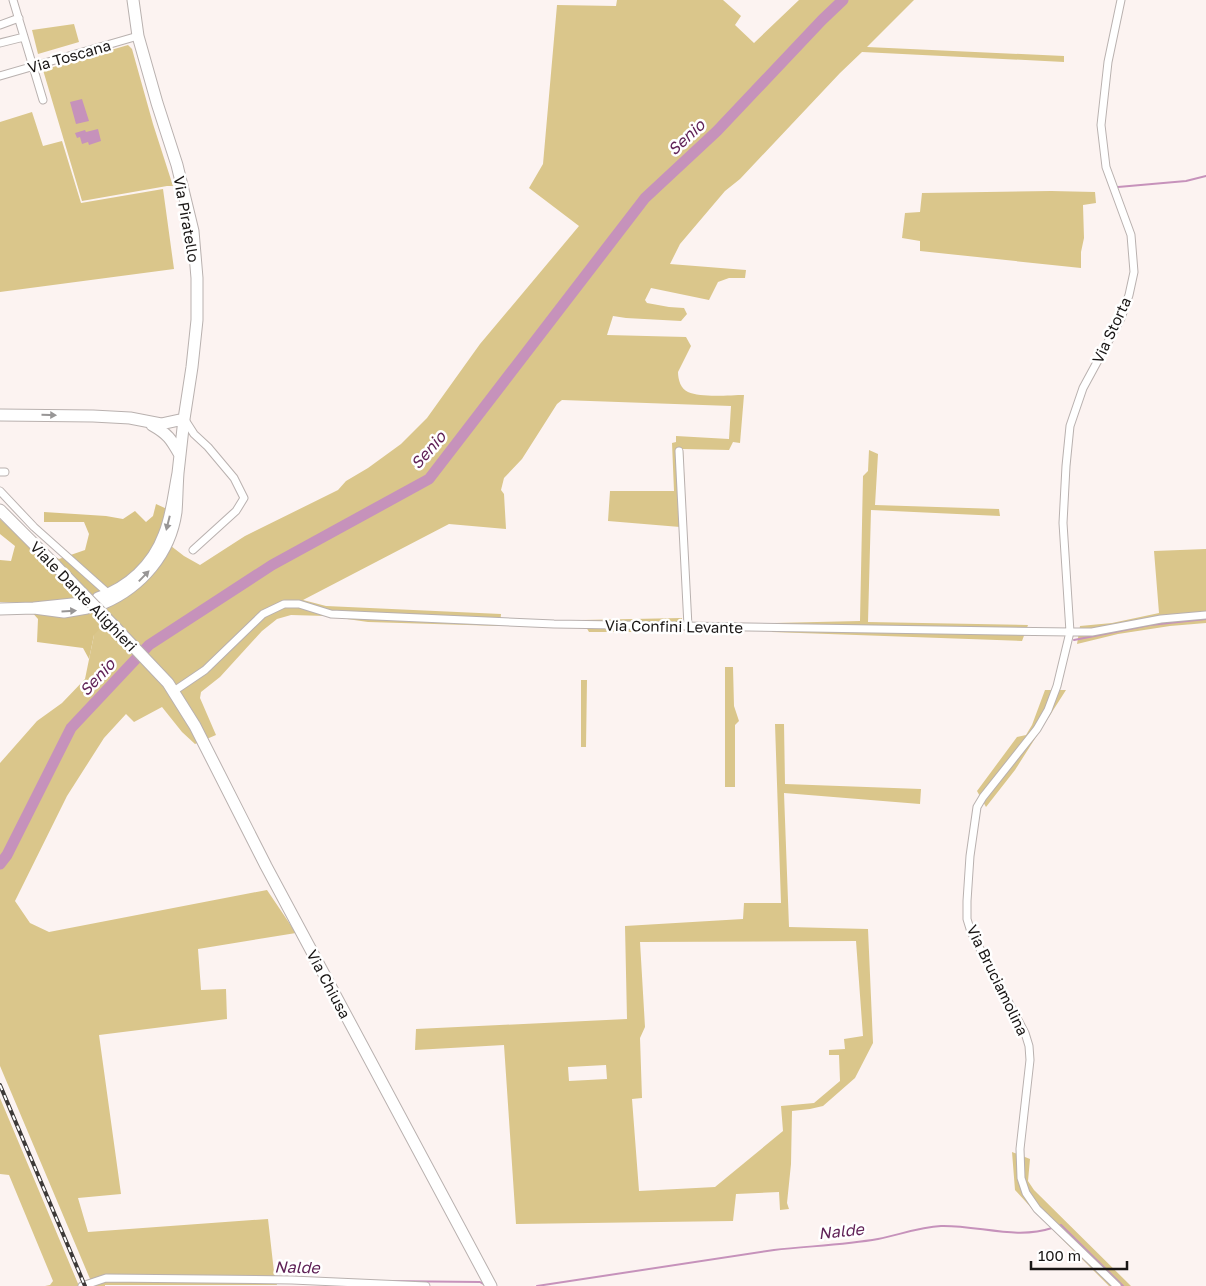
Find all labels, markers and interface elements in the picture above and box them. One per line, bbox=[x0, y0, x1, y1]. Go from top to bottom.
street label: Via Toscana bbox=[25, 36, 113, 76]
water label: Senio bbox=[663, 114, 710, 159]
street label: Via Piratello bbox=[171, 174, 203, 264]
street label: Via Storta bbox=[1088, 294, 1134, 366]
one-way arrow bbox=[41, 411, 57, 419]
water label: Senio bbox=[406, 426, 451, 473]
one-way arrow bbox=[163, 515, 171, 530]
street label: Viale Dante Alighieri bbox=[27, 537, 141, 655]
one-way arrow bbox=[138, 571, 150, 583]
one-way arrow bbox=[61, 606, 77, 614]
street label: Via Confini Levante bbox=[605, 616, 744, 636]
water label: Senio bbox=[75, 653, 120, 700]
street label: Via Bruciamolina bbox=[963, 922, 1033, 1038]
street label: Via Chiusa bbox=[303, 947, 355, 1021]
water label: Nalde bbox=[817, 1219, 866, 1243]
scale bar bbox=[1031, 1238, 1127, 1270]
text: 100 m bbox=[1038, 1246, 1081, 1264]
water label: Nalde bbox=[274, 1257, 322, 1277]

